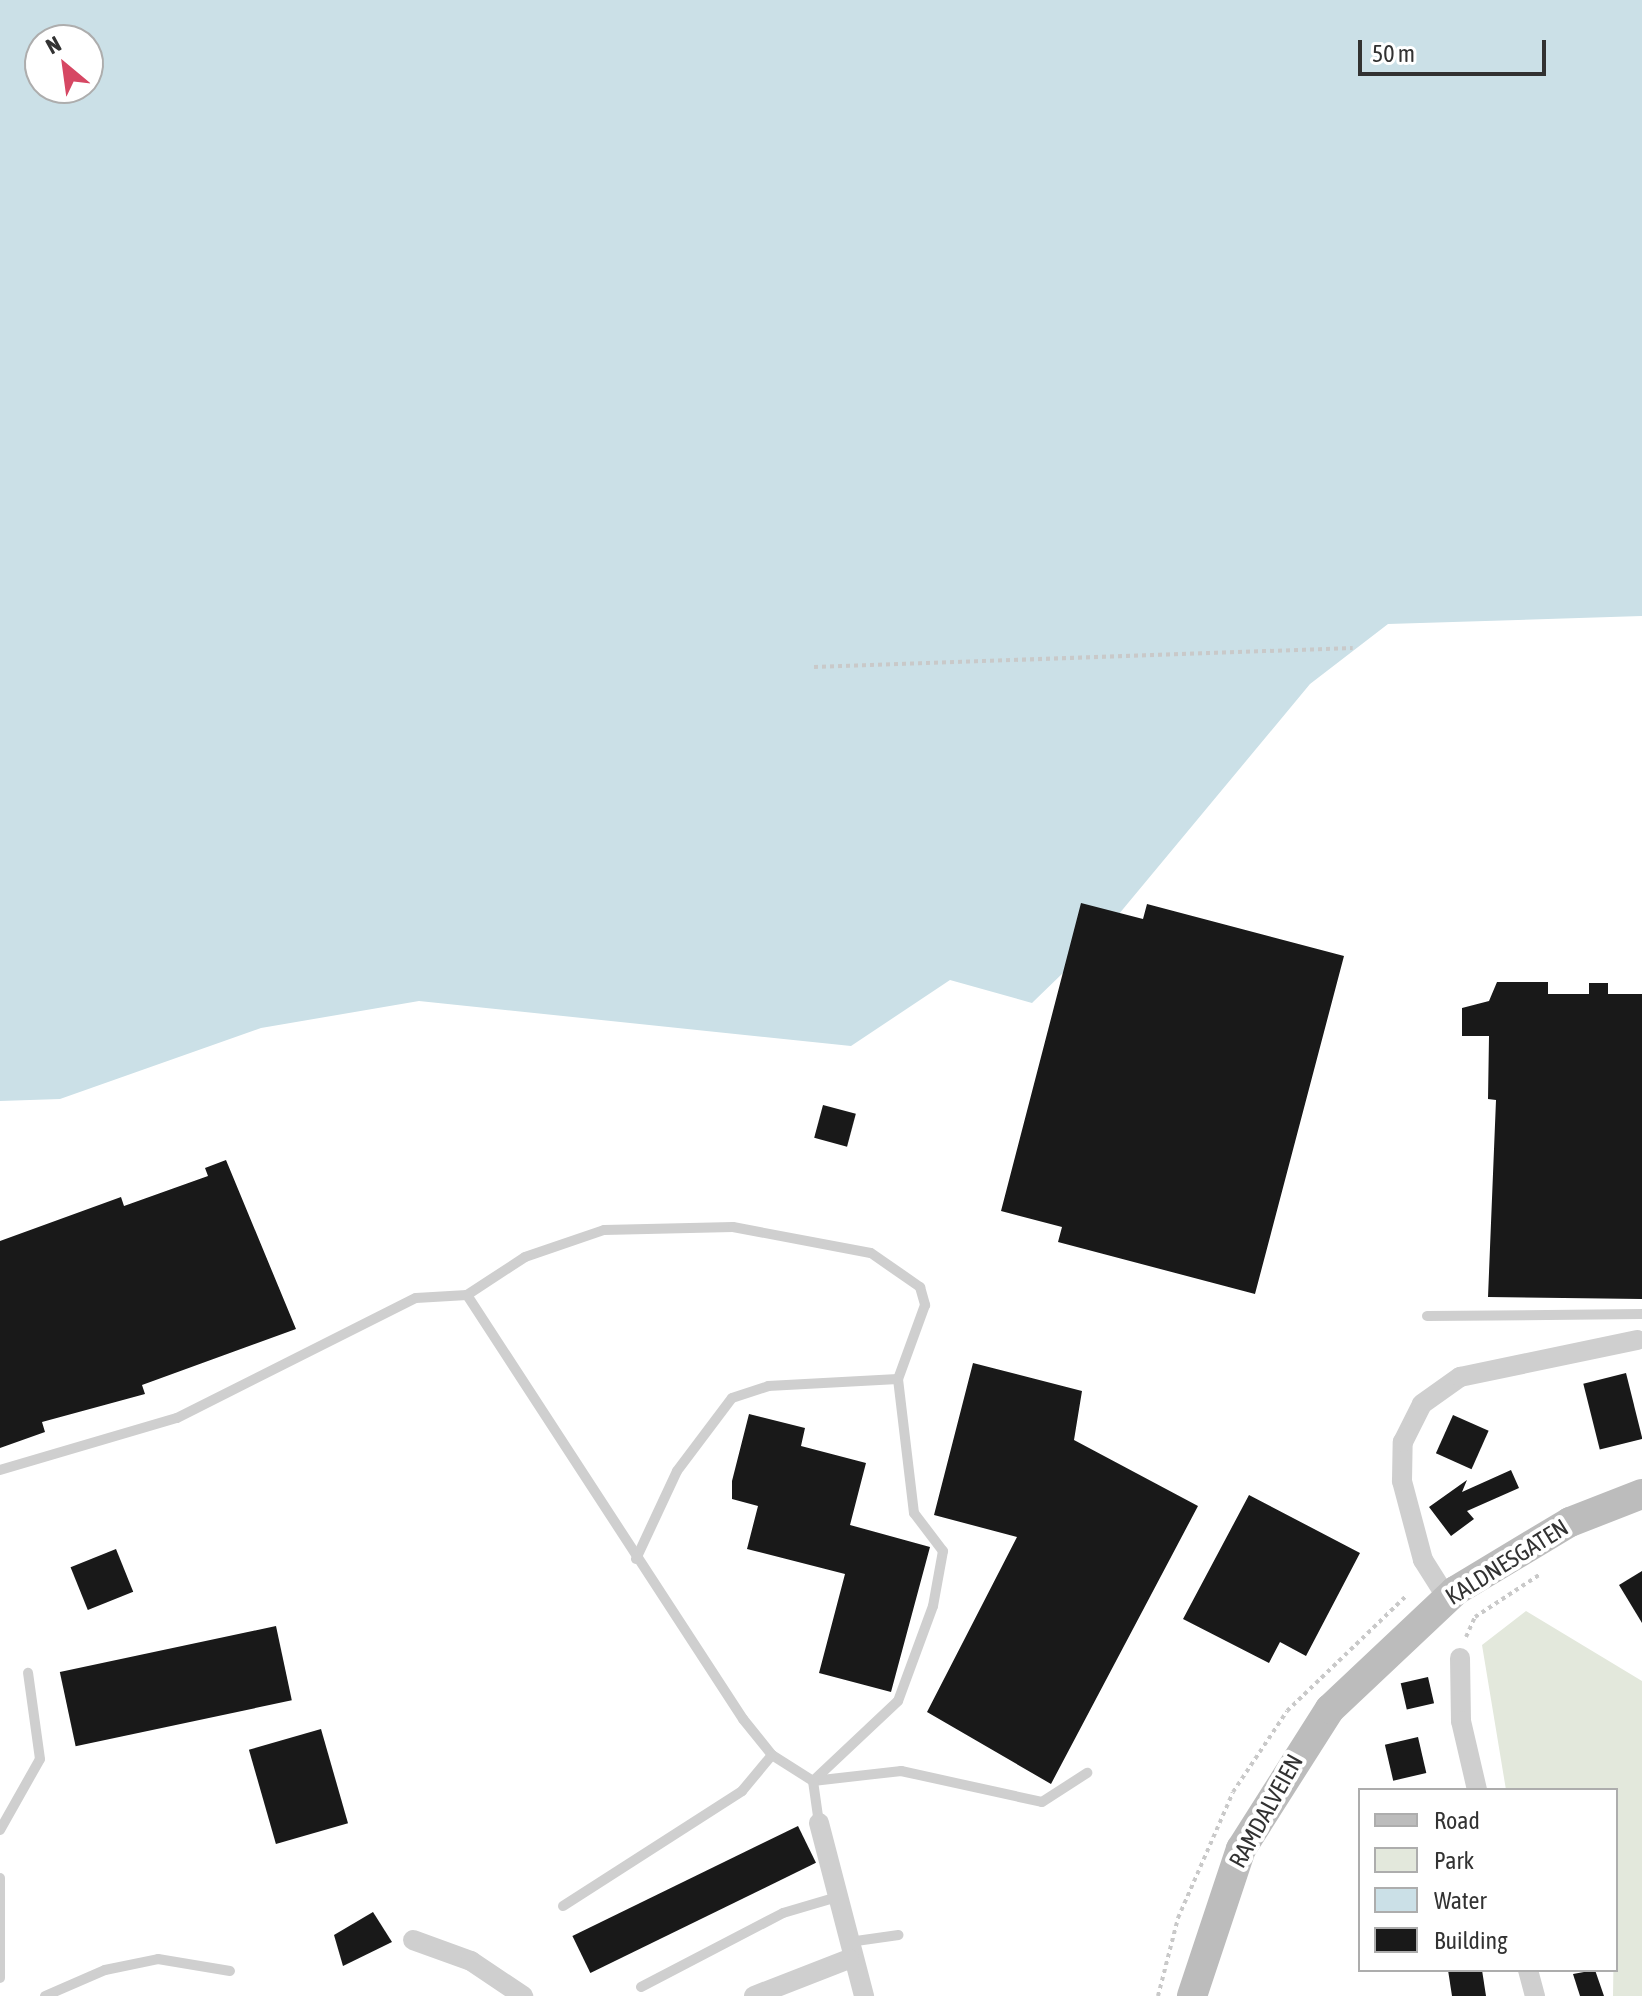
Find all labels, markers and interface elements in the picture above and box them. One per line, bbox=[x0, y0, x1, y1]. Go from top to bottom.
north arrow bbox=[24, 24, 104, 104]
scale bar bbox=[1362, 24, 1550, 74]
text: N bbox=[41, 30, 65, 59]
text: 50 m bbox=[1372, 40, 1415, 67]
street label: KALDNESGATEN bbox=[1440, 1513, 1574, 1611]
street label: RAMDALVEIEN bbox=[1223, 1749, 1309, 1873]
legend bbox=[1358, 1788, 1618, 1972]
text: Road bbox=[1434, 1807, 1480, 1834]
text: Park bbox=[1434, 1847, 1474, 1874]
text: Water bbox=[1434, 1887, 1487, 1914]
text: Building bbox=[1434, 1927, 1507, 1954]

